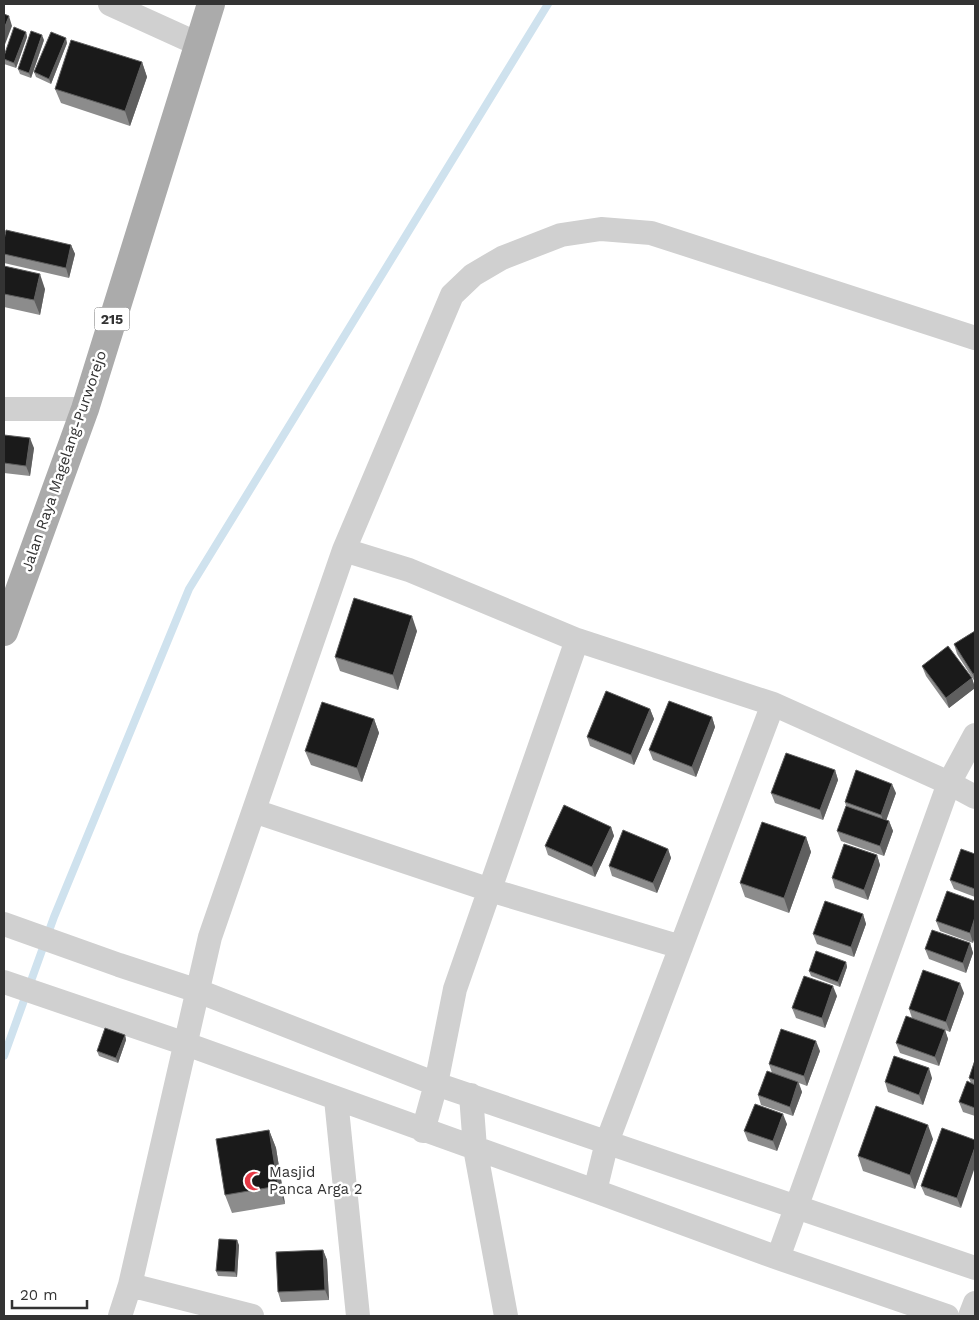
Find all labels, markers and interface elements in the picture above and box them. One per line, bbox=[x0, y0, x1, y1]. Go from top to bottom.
road number: 215 bbox=[94, 308, 130, 330]
street label: Jalan Raya Magelang-Purworejo bbox=[18, 348, 110, 574]
place label: Masjid Panca Arga 2 bbox=[269, 1163, 363, 1198]
mosque icon: Masjid Panca Arga 2 bbox=[243, 1170, 265, 1192]
scale bar bbox=[12, 1278, 88, 1310]
text: 20 m bbox=[20, 1286, 58, 1304]

